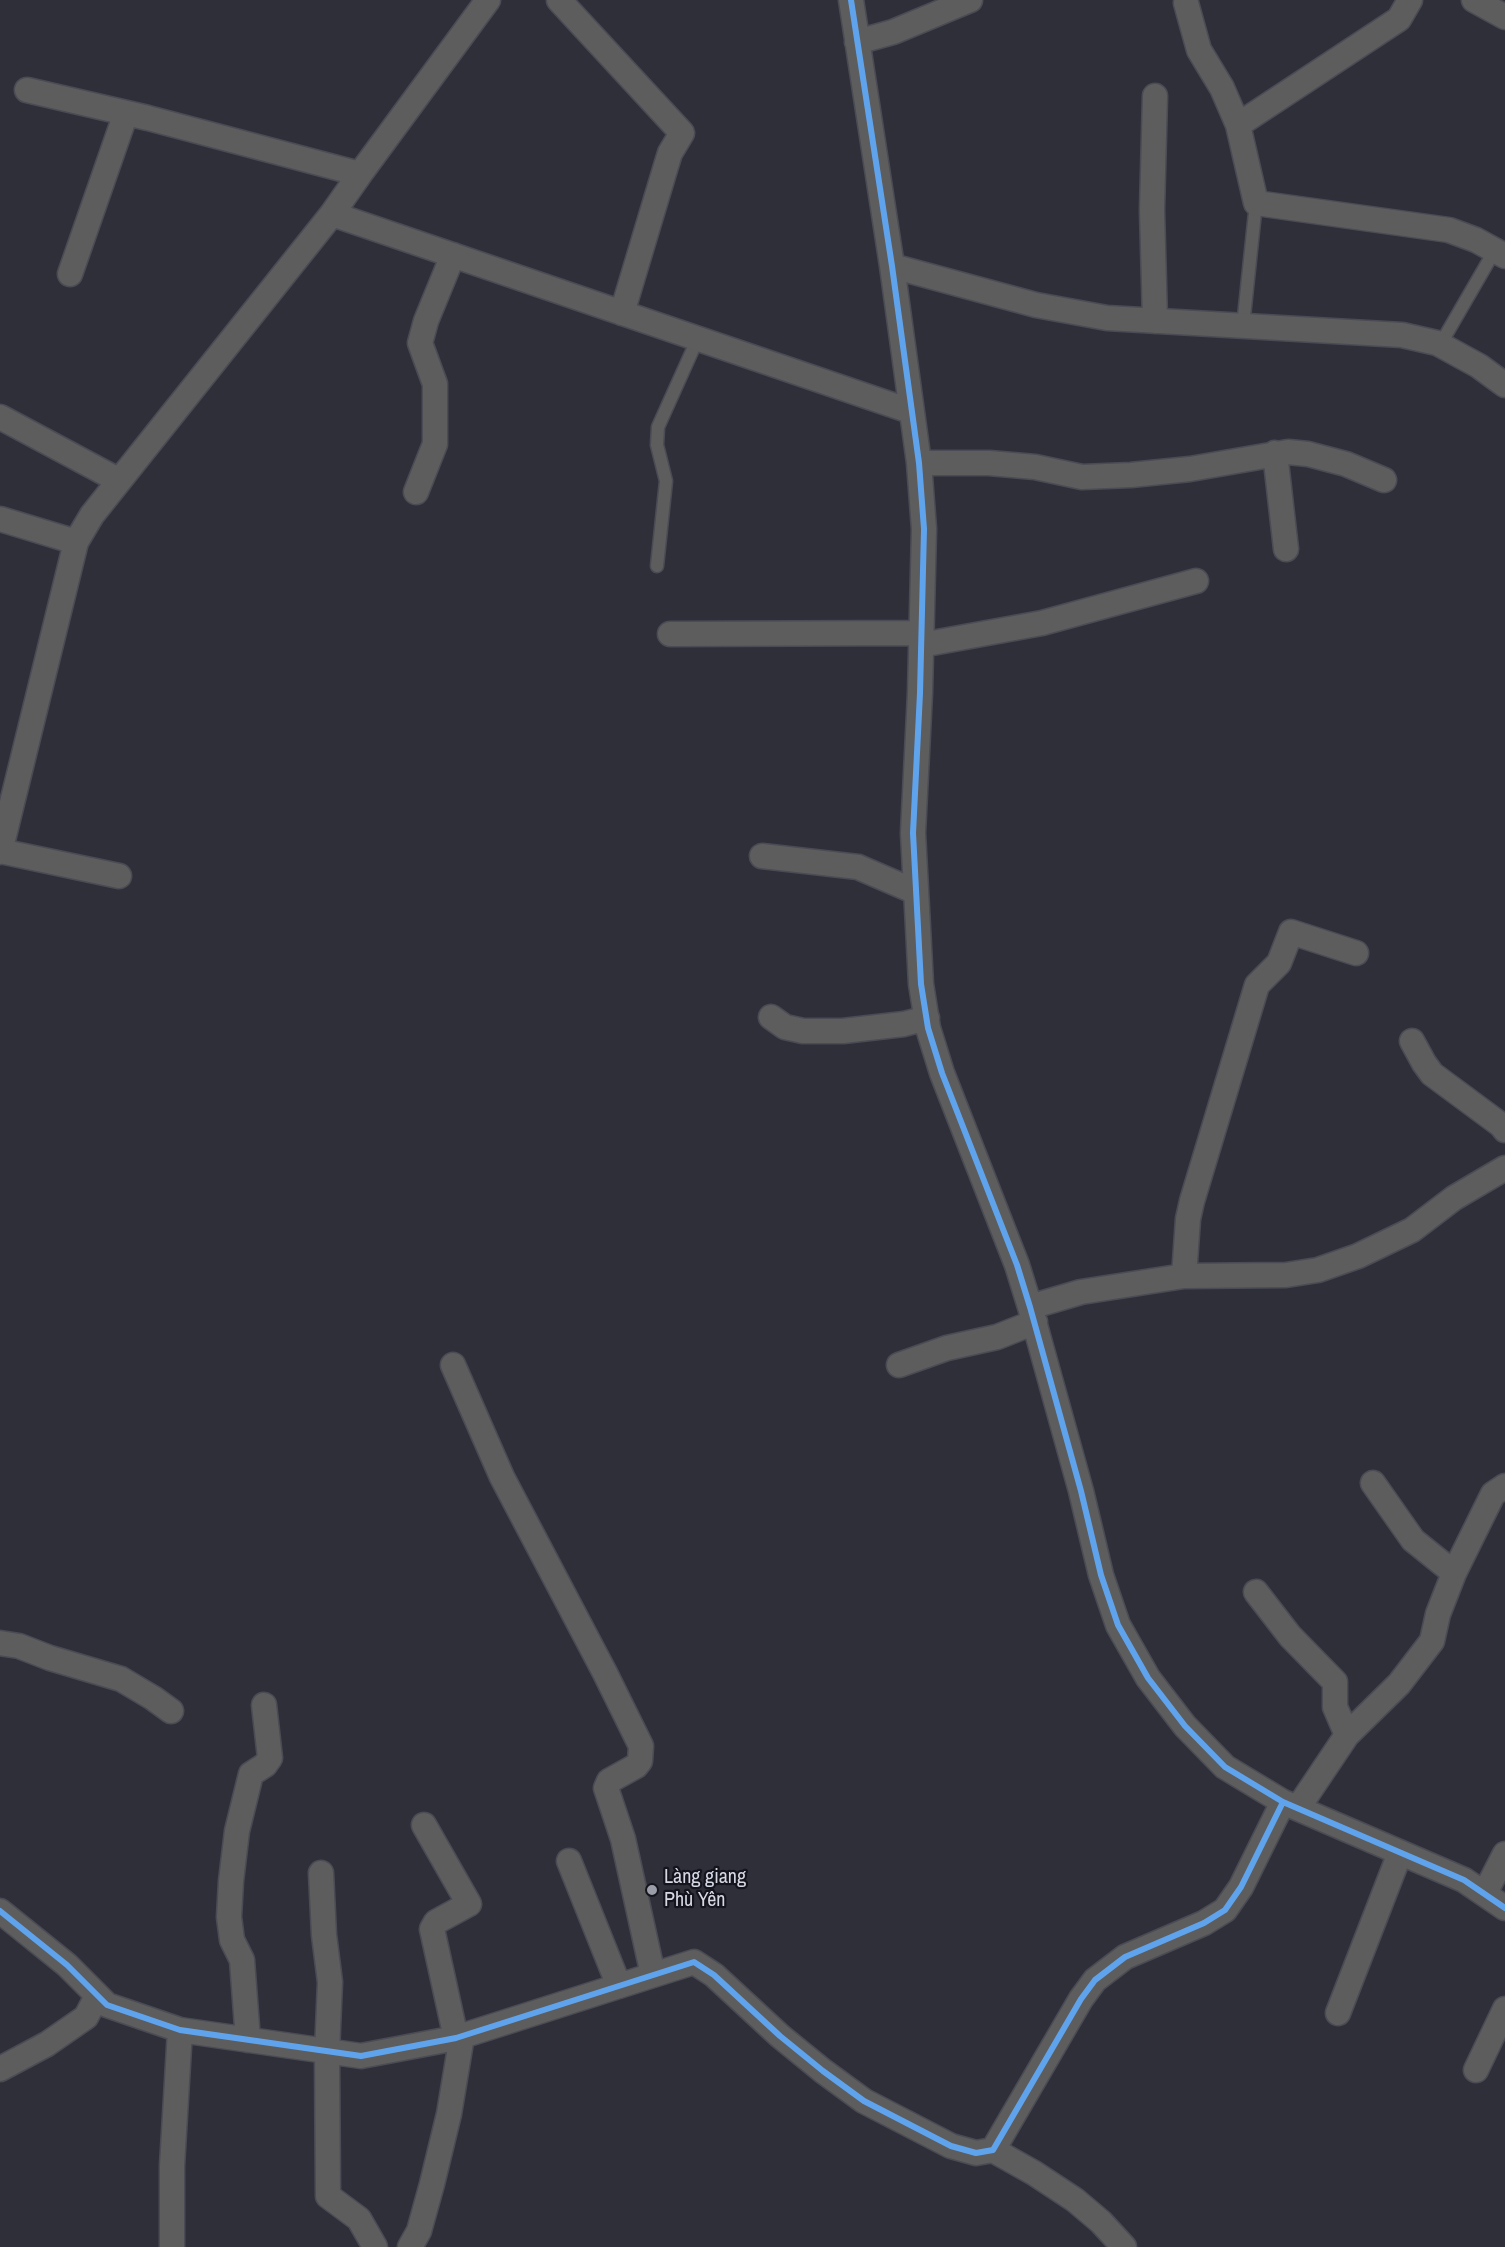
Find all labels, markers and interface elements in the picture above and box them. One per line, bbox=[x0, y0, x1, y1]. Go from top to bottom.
place label: Làng giang Phù Yên bbox=[664, 1866, 746, 1913]
marker: Làng giang Phù Yên bbox=[645, 1883, 659, 1897]

